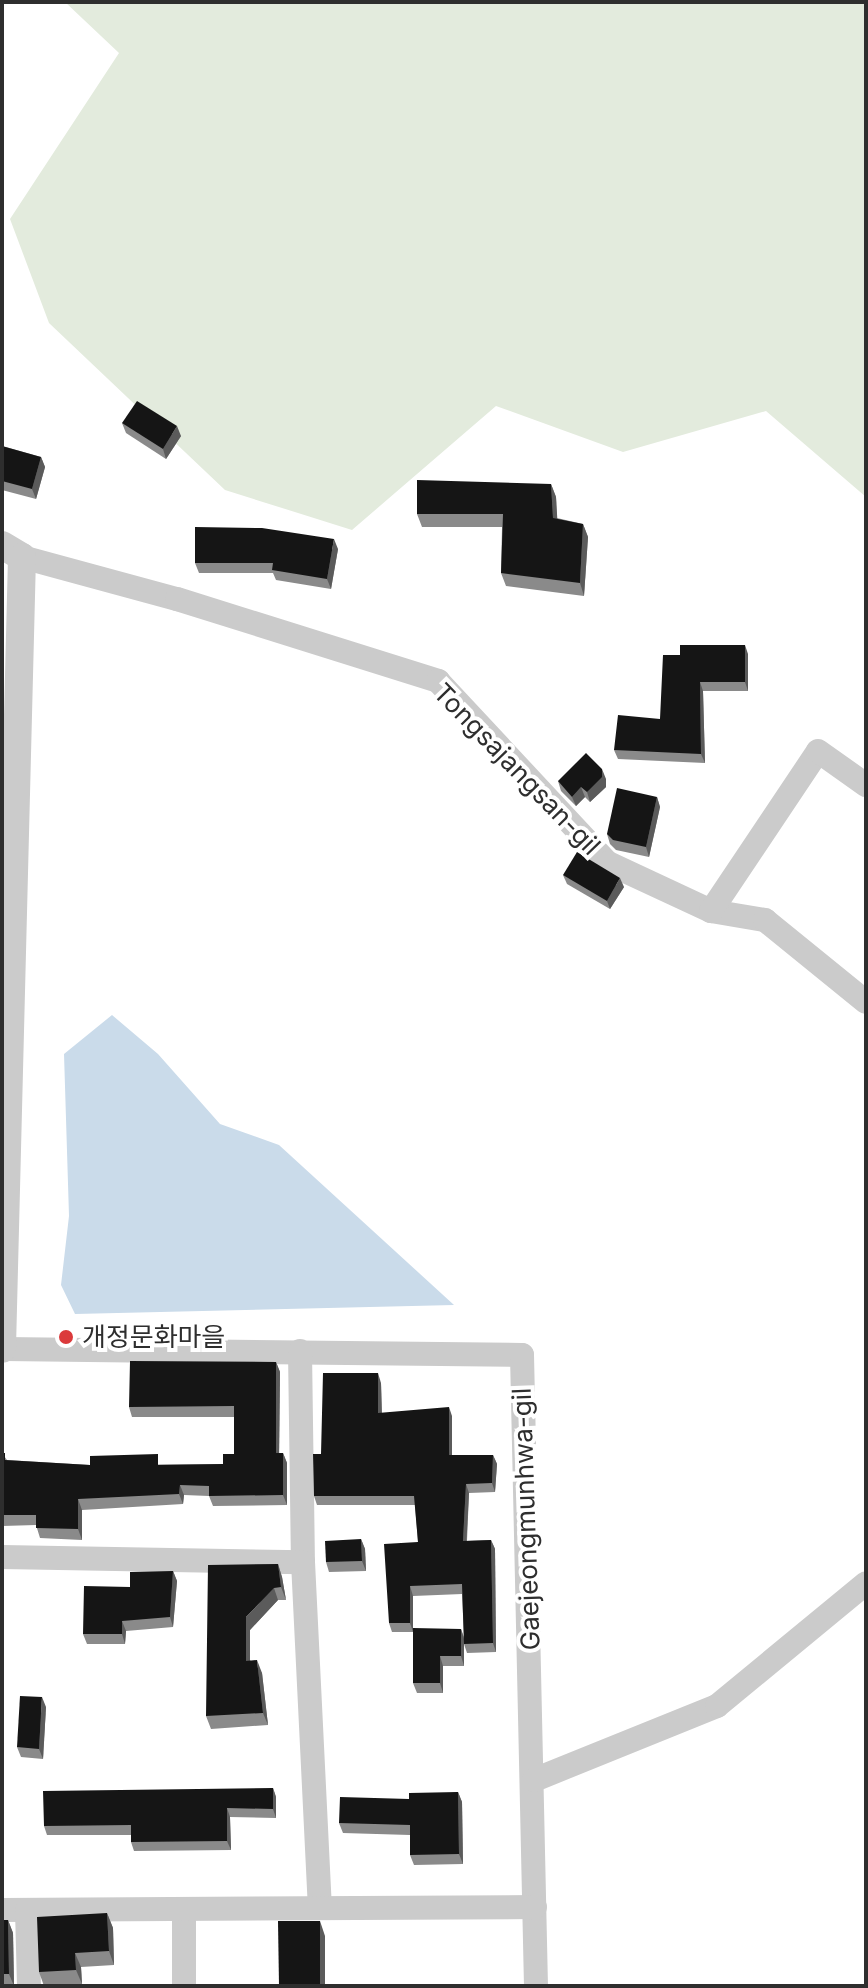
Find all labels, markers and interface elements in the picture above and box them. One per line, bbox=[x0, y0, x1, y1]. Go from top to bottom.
street label: Tongsajangsan-gil bbox=[427, 677, 607, 861]
place label: 개정문화마을 bbox=[82, 1321, 226, 1353]
marker: 개정문화마을 bbox=[57, 1328, 75, 1346]
street label: Gaejeongmunhwa-gil bbox=[506, 1387, 546, 1651]

